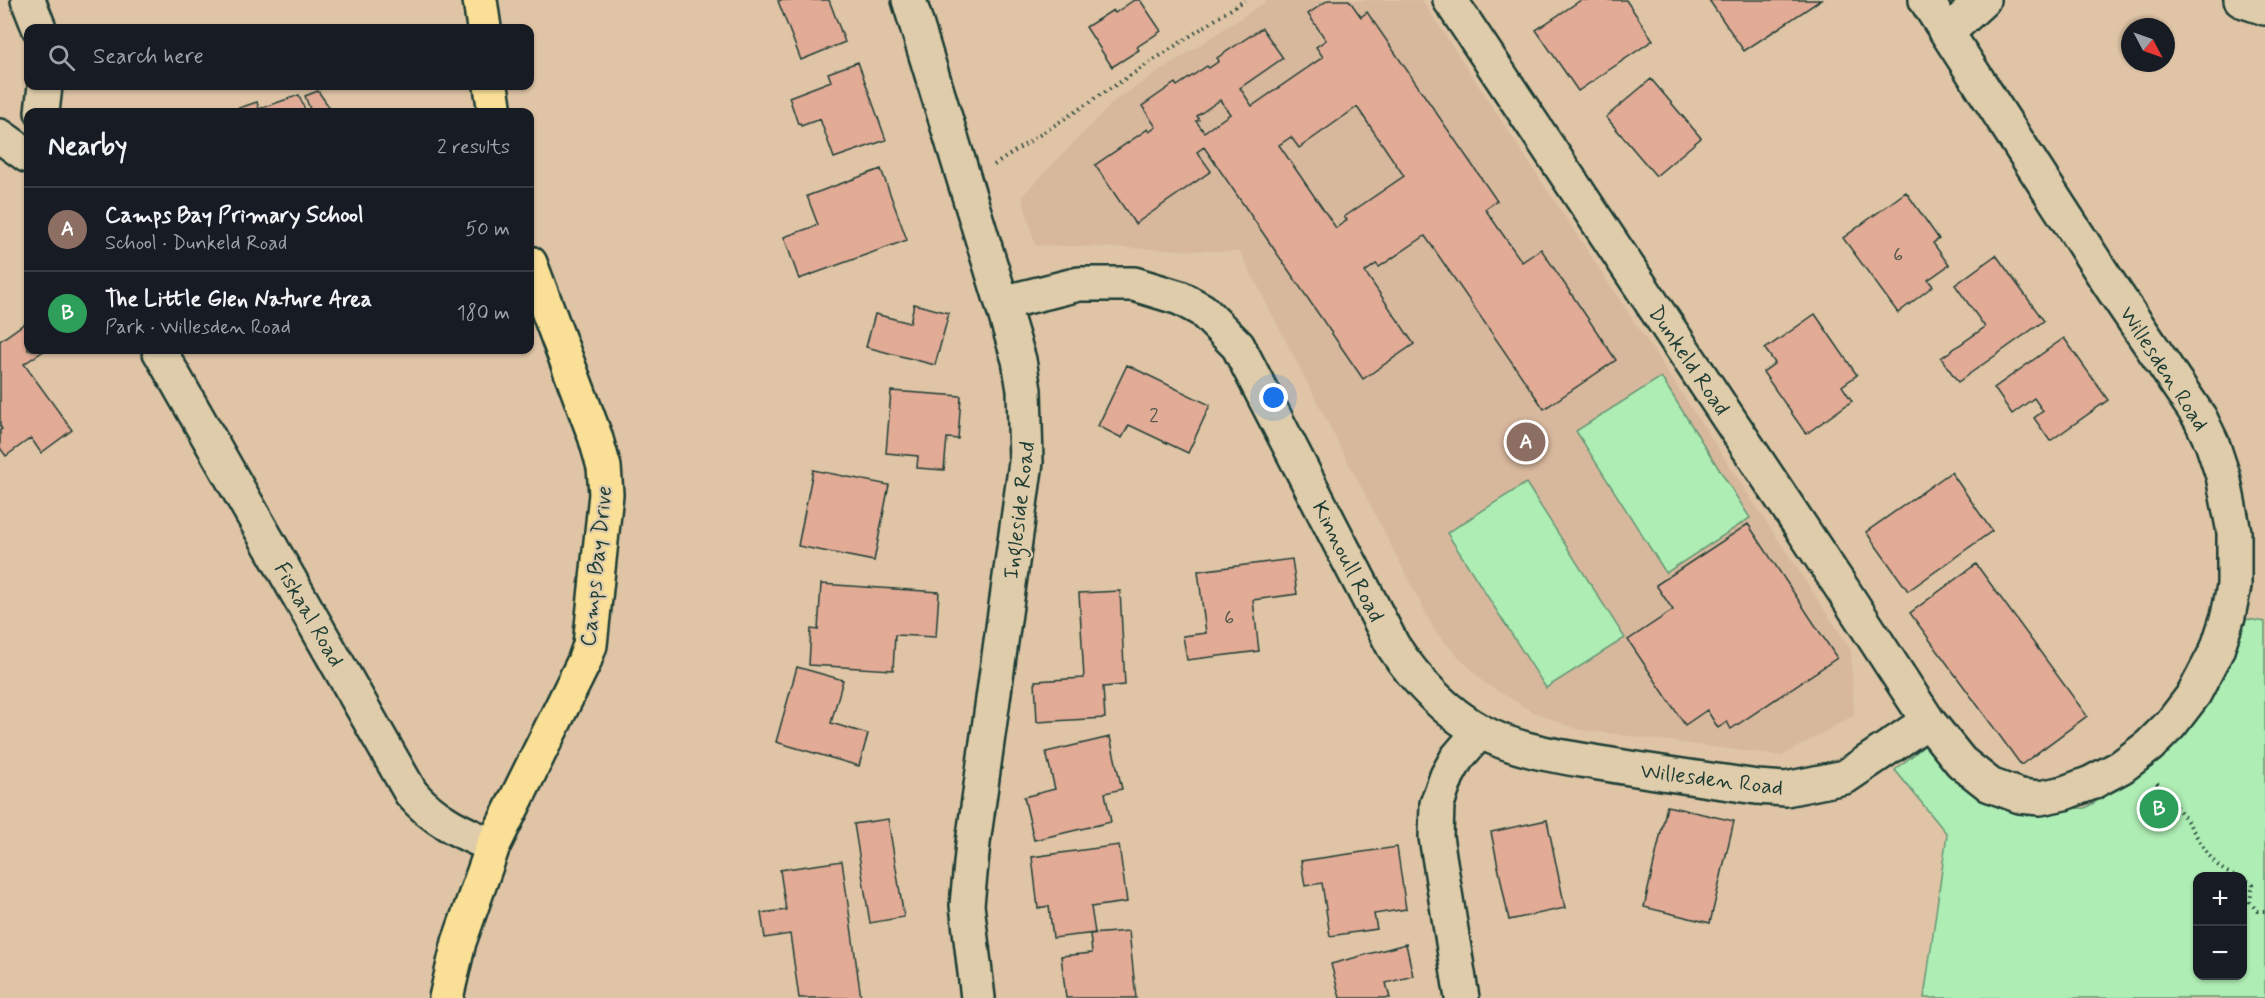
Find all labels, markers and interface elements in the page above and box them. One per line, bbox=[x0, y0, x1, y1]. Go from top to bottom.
north arrow bbox=[2121, 18, 2175, 72]
search box bbox=[24, 24, 534, 90]
icon: search bbox=[45, 41, 78, 74]
text: Search here bbox=[93, 43, 204, 71]
text: Nearby bbox=[48, 130, 127, 164]
text: 2 results bbox=[437, 134, 510, 161]
text: Camps Bay Primary School bbox=[105, 202, 364, 230]
text: A bbox=[61, 216, 74, 243]
text: 50 m bbox=[465, 216, 510, 243]
text: School · Dunkeld Road bbox=[105, 230, 287, 257]
house number: 6 bbox=[1893, 242, 1903, 269]
text: The Little Glen Nature Area bbox=[105, 286, 372, 314]
text: B bbox=[61, 300, 74, 327]
text: 180 m bbox=[457, 300, 510, 327]
street label: Dunkeld Road bbox=[1641, 301, 1735, 421]
street label: Willesden Road bbox=[2112, 301, 2214, 437]
text: Park · Willesden Road bbox=[105, 314, 291, 341]
your location bbox=[1259, 383, 1288, 412]
house number: 2 bbox=[1149, 403, 1159, 430]
pin: A bbox=[1506, 420, 1546, 464]
street label: Ingleside Road bbox=[998, 440, 1045, 581]
street label: Camps Bay Drive bbox=[575, 484, 619, 648]
street label: Kinnoull Road bbox=[1305, 497, 1390, 627]
street label: Fiskaal Road bbox=[267, 558, 350, 672]
house number: 6 bbox=[1224, 605, 1234, 632]
street label: Willesden Road bbox=[1639, 757, 1785, 803]
pin: B bbox=[2140, 786, 2178, 832]
map controls bbox=[2193, 872, 2247, 980]
button: + bbox=[2193, 872, 2247, 926]
button: − bbox=[2193, 926, 2247, 980]

